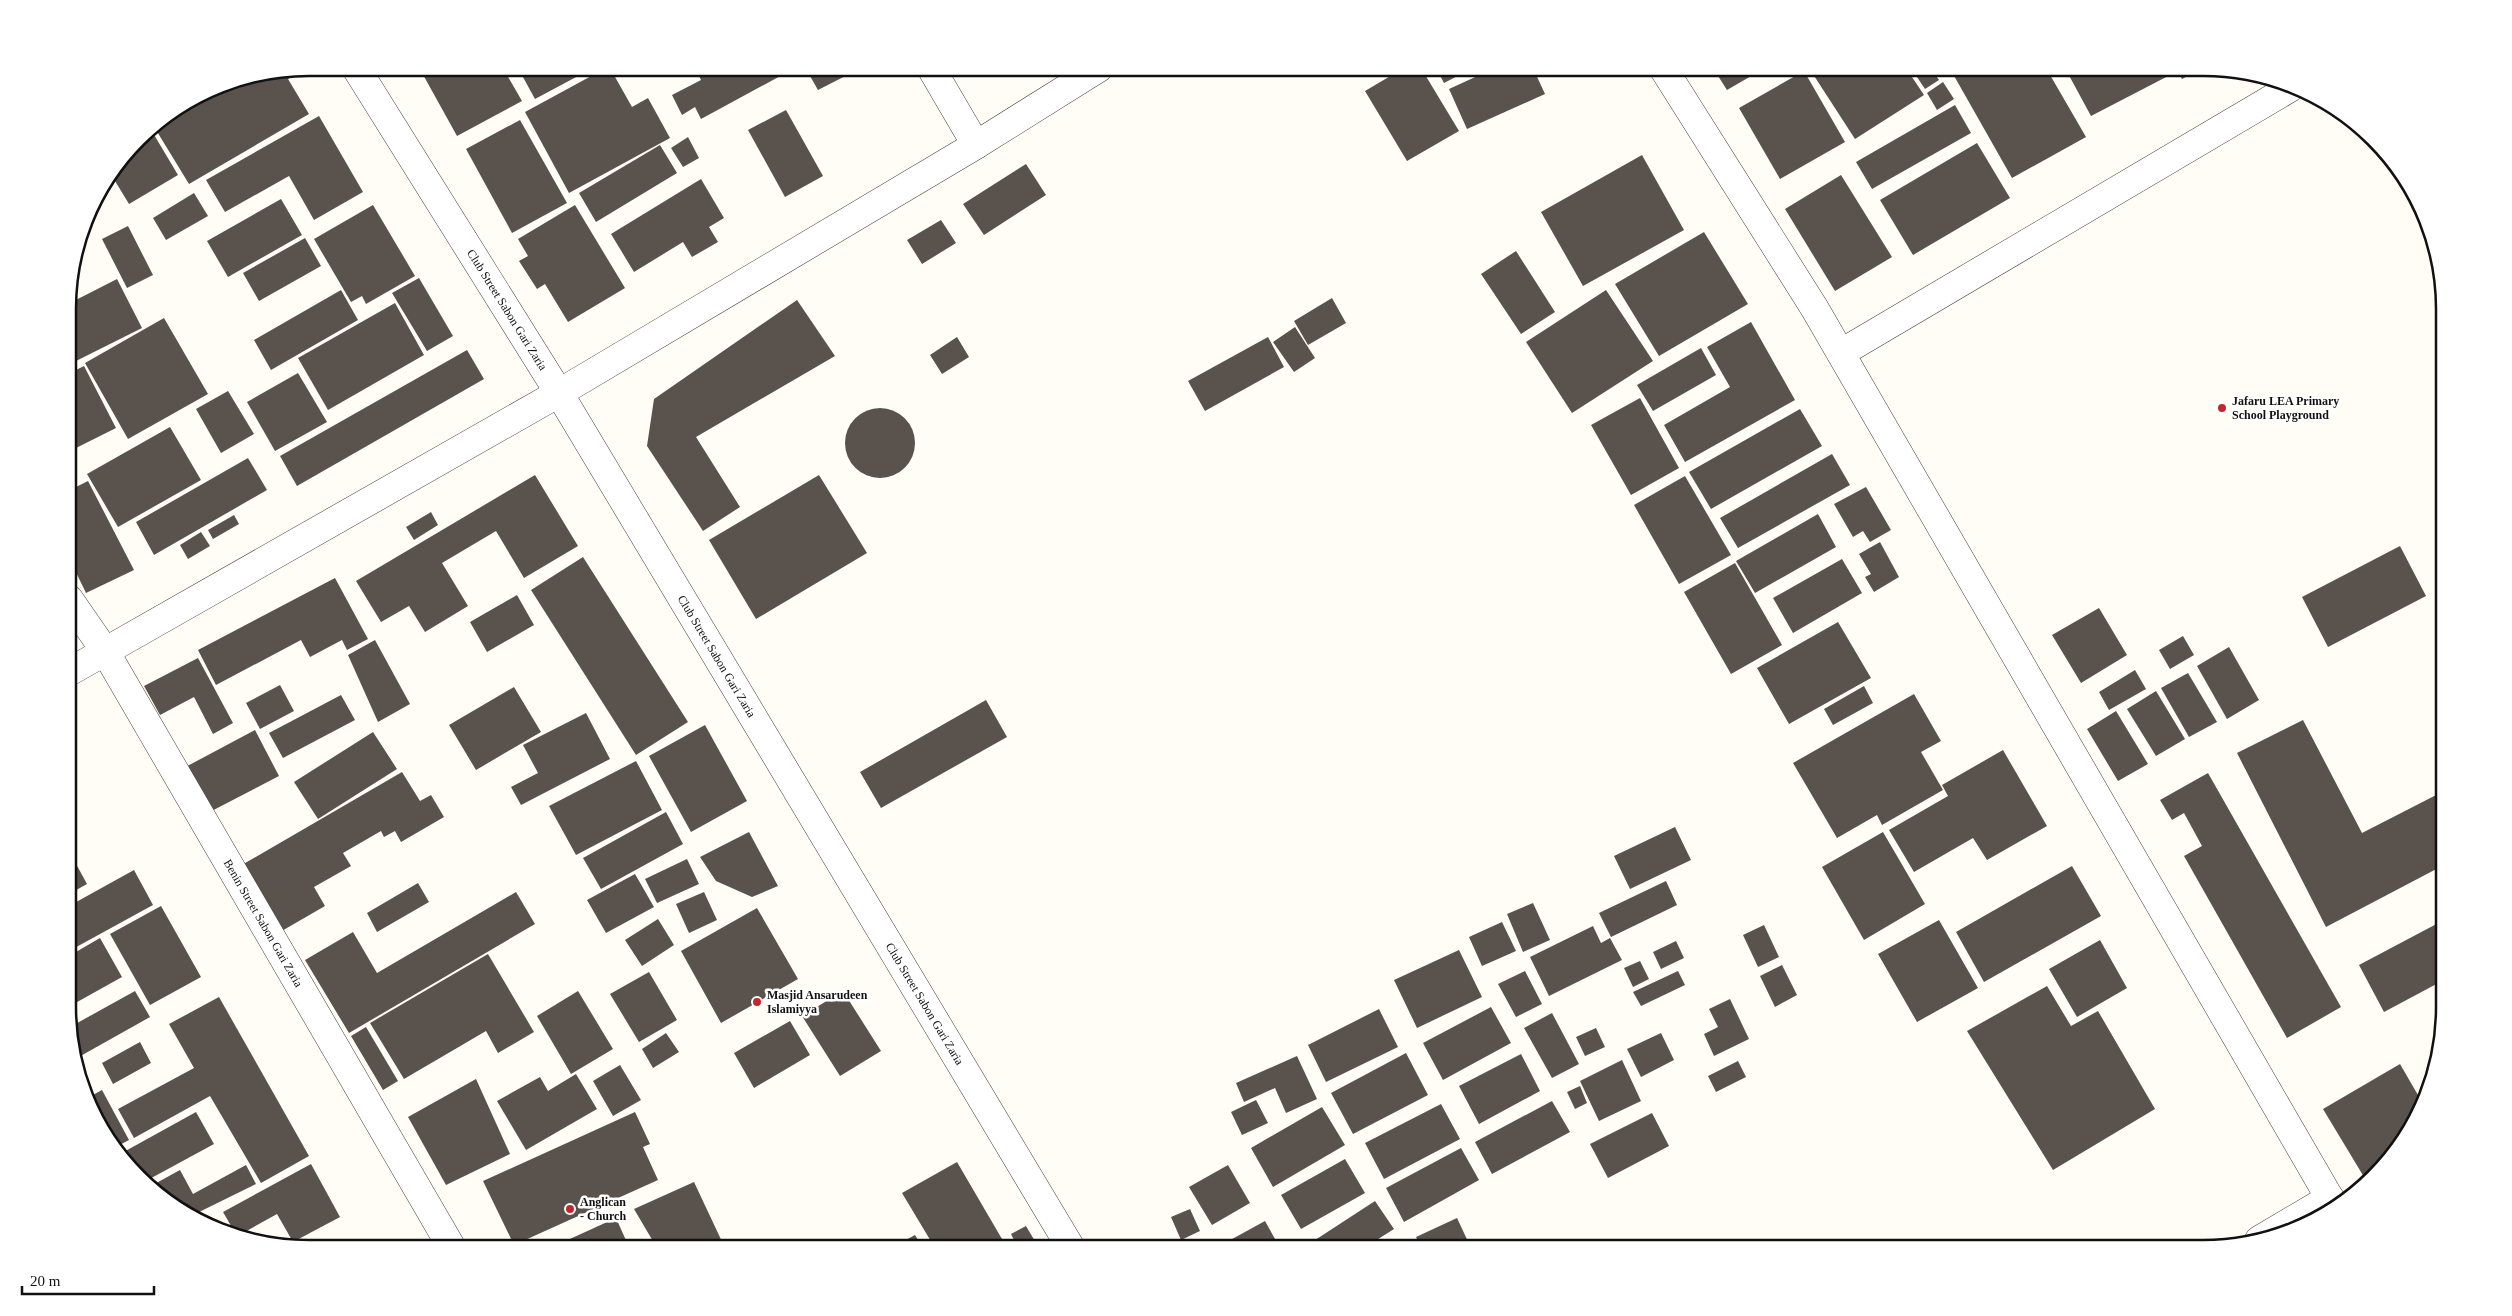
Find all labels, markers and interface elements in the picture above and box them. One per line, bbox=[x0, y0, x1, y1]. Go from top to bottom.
street label: Club Street Sabon Gari Zaria bbox=[464, 247, 550, 373]
place label: Jafaru LEA Primary School Playground bbox=[2232, 394, 2339, 422]
marker: Jafaru LEA Primary School Playground bbox=[2216, 402, 2228, 414]
street label: Club Street Sabon Gari Zaria bbox=[675, 593, 759, 720]
street label: Benin Street Sabon Gari Zaria bbox=[221, 857, 306, 990]
street label: Club Street Sabon Gari Zaria bbox=[883, 940, 967, 1068]
place label: Masjid Ansarudeen Islamiyya bbox=[767, 988, 868, 1016]
marker: Masjid Ansarudeen Islamiyya bbox=[751, 996, 763, 1008]
place label: Anglican - Church bbox=[580, 1195, 626, 1223]
marker: Anglican - Church bbox=[564, 1203, 576, 1215]
scale bar bbox=[22, 1264, 155, 1296]
text: 20 m bbox=[30, 1273, 61, 1289]

